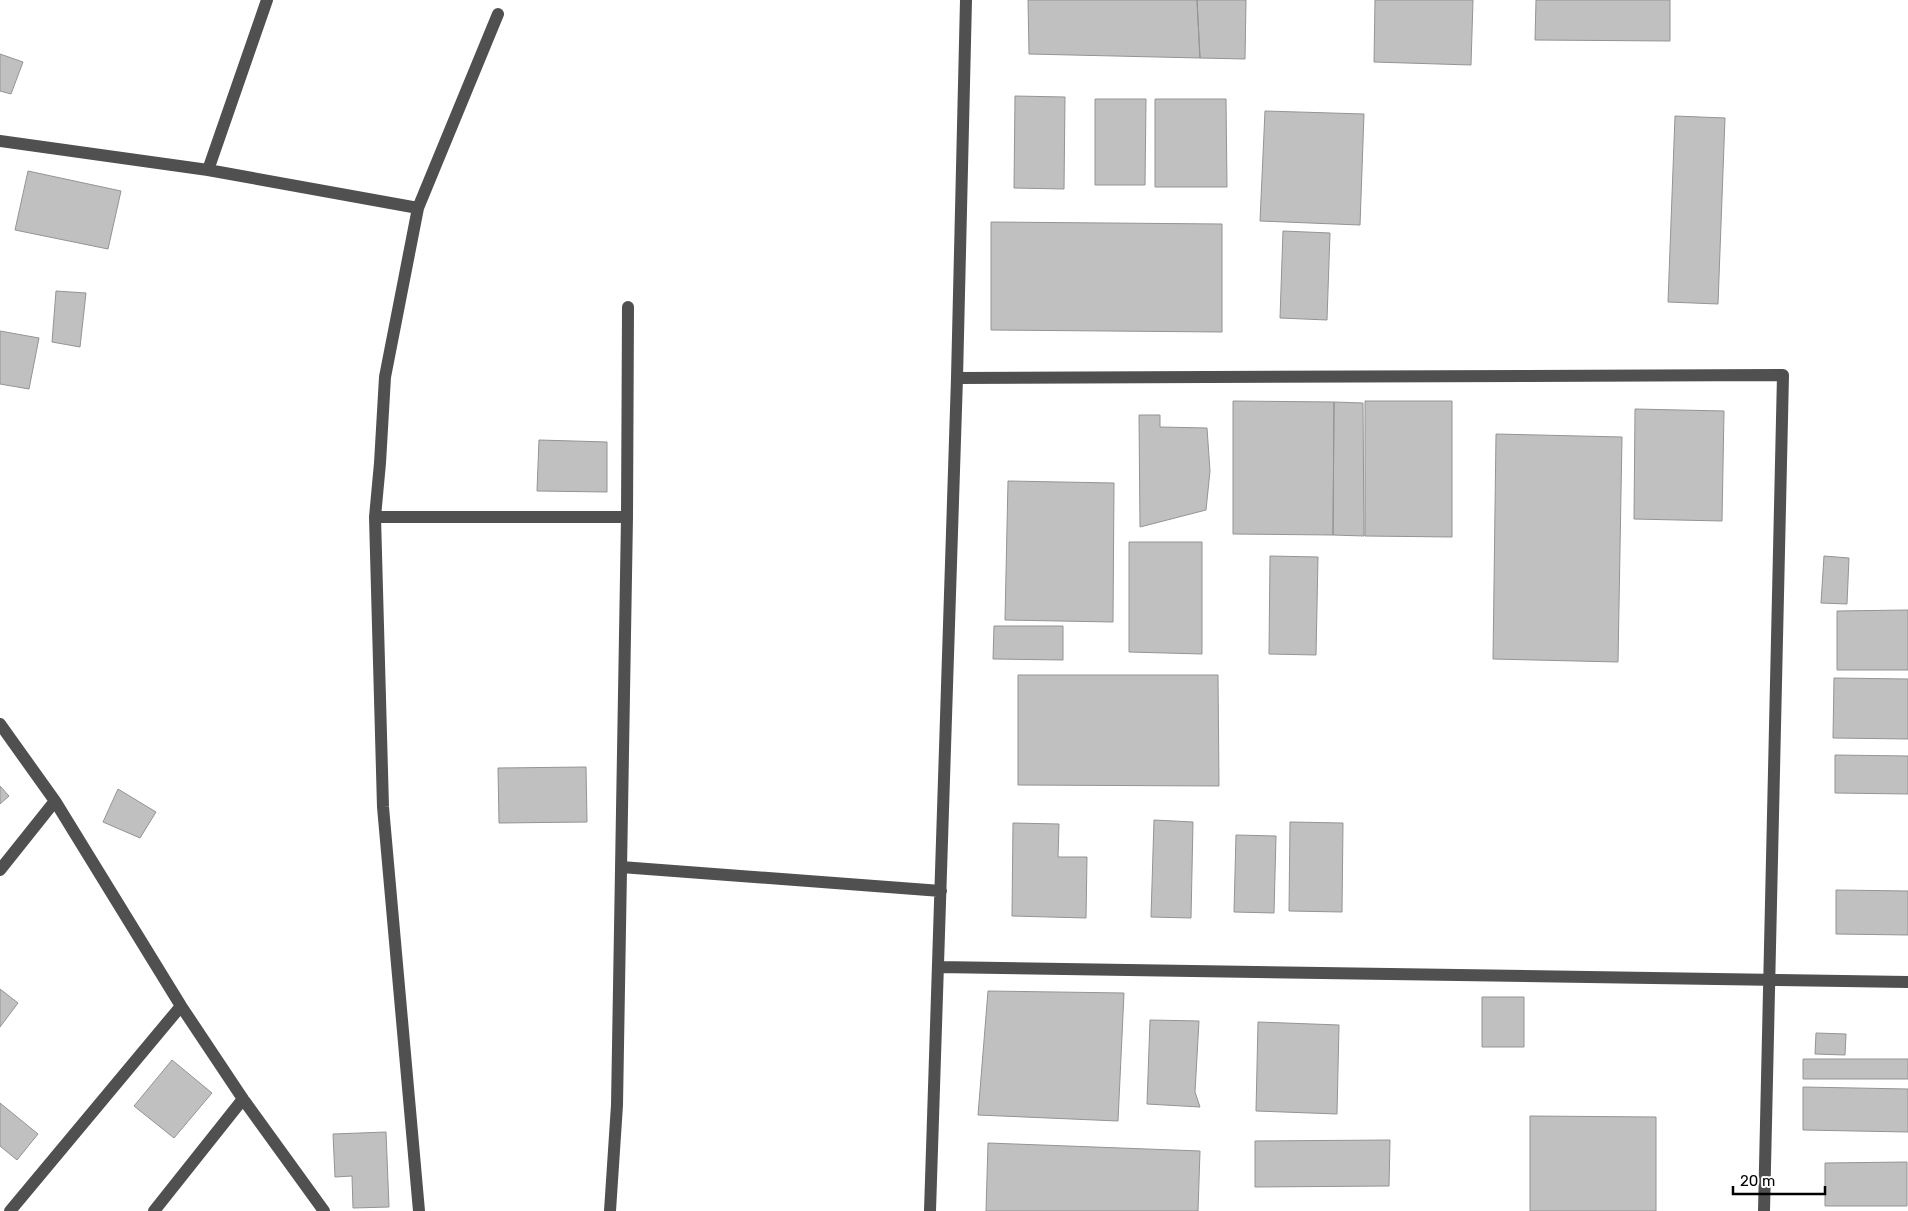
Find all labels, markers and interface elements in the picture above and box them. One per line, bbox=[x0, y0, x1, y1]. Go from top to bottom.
scale bar bbox=[1733, 1164, 1826, 1196]
text: 20 m bbox=[1740, 1172, 1775, 1190]

